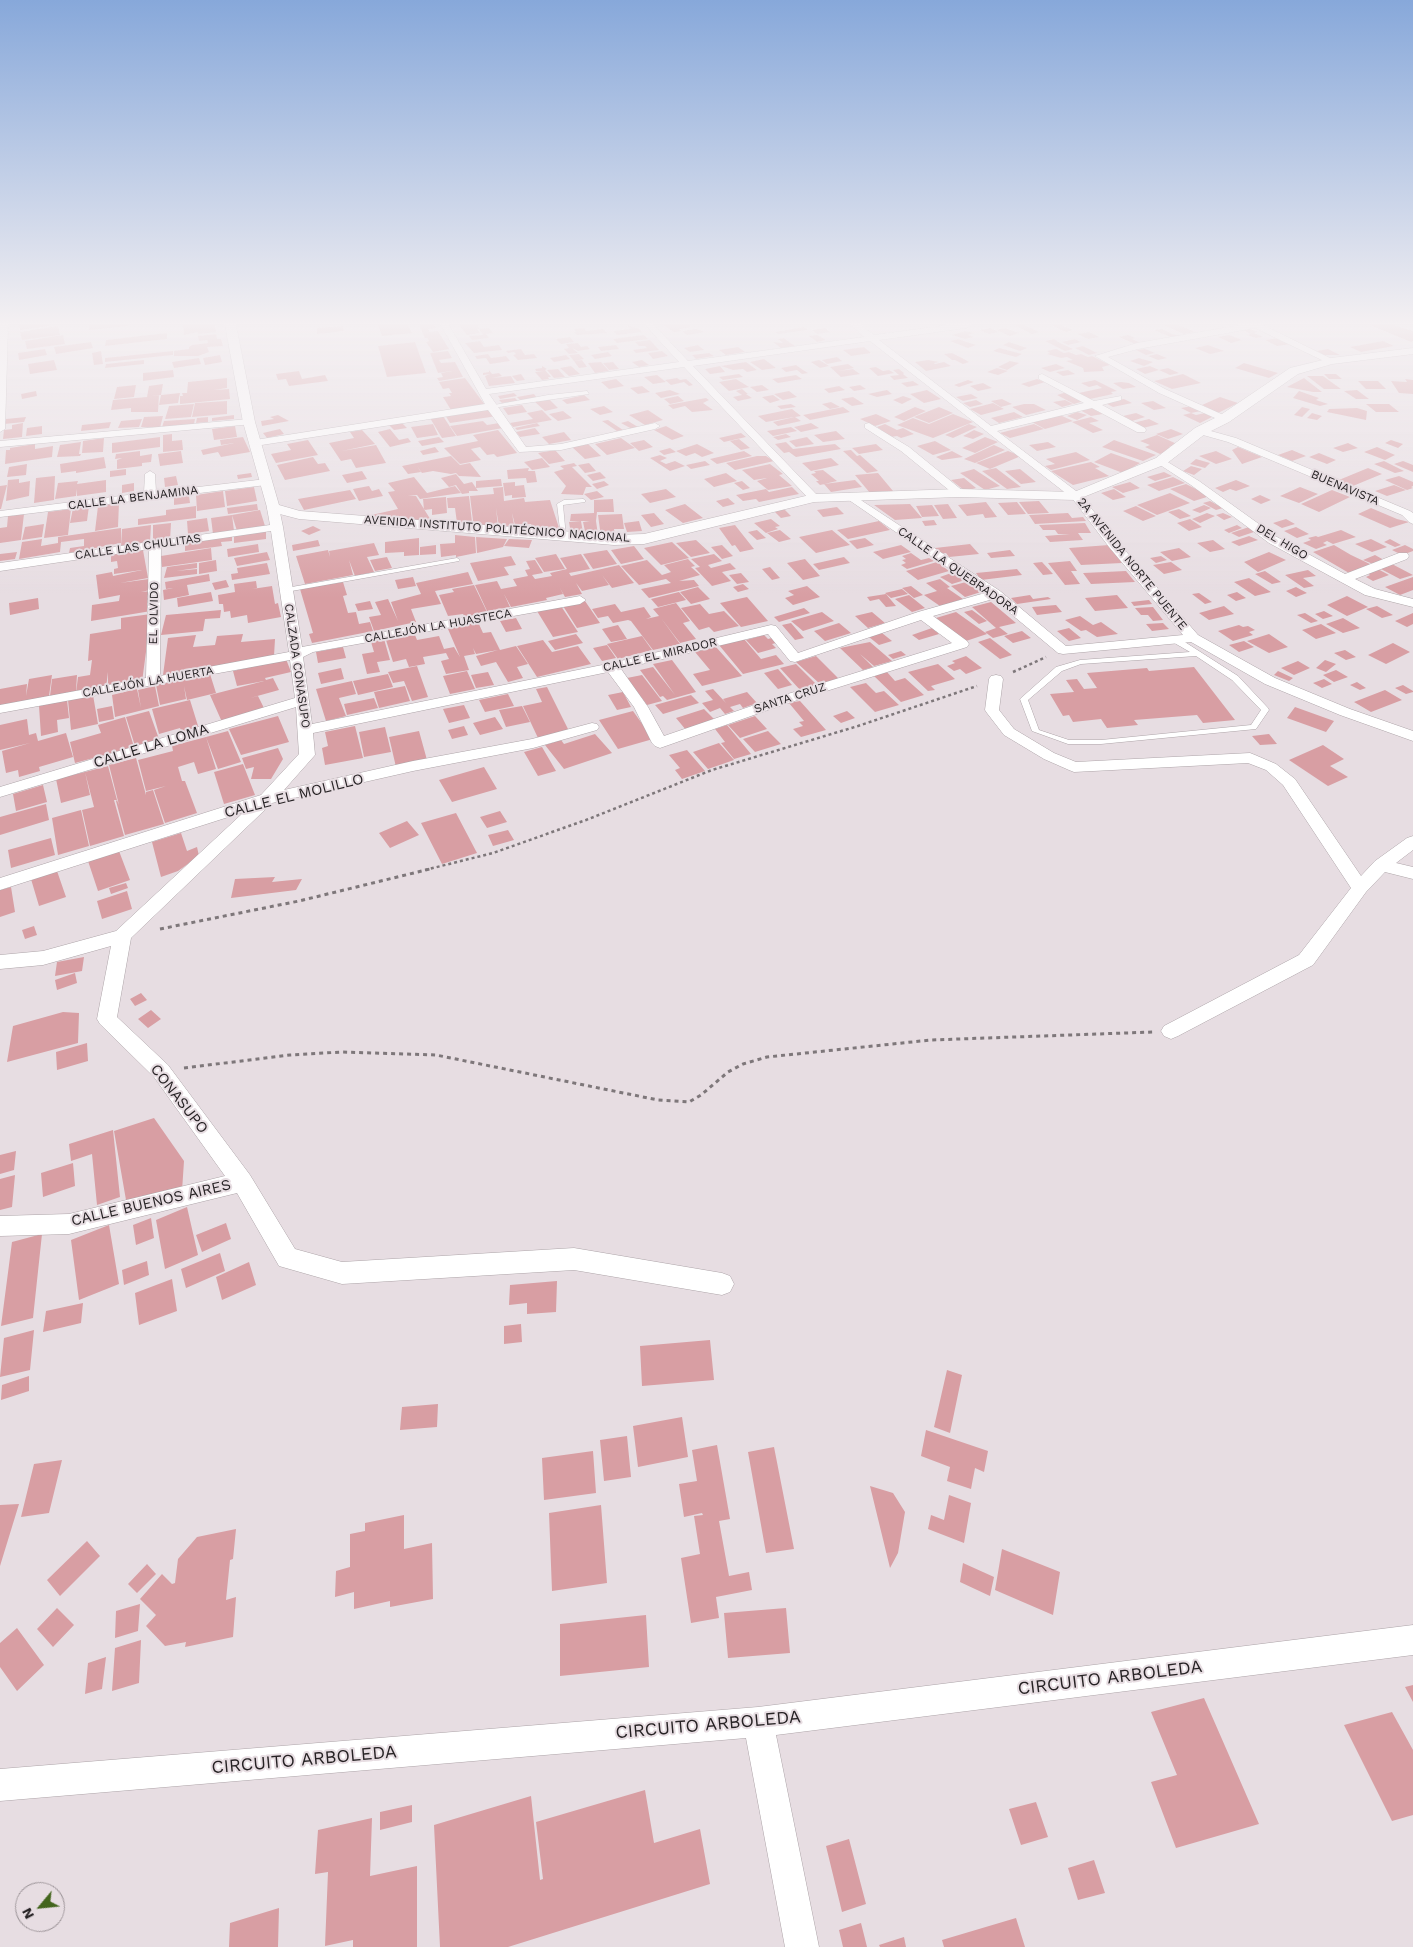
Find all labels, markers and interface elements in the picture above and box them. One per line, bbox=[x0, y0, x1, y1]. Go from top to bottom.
street label: BUENAVISTA bbox=[1309, 467, 1381, 509]
street label: CALLE LA BENJAMINA bbox=[67, 483, 199, 513]
street label: 2A AVENIDA NORTE PUENTE bbox=[1074, 495, 1190, 633]
street label: AVENIDA INSTITUTO POLITÉCNICO NACIONAL bbox=[364, 513, 630, 545]
street label: DEL HIGO bbox=[1254, 521, 1310, 563]
street label: CALLE LA QUEBRADORA bbox=[895, 524, 1021, 618]
street label: CALLE LAS CHULITAS bbox=[74, 531, 202, 563]
street label: EL OLVIDO bbox=[146, 581, 162, 645]
street label: CALZADA CONASUPO bbox=[281, 603, 313, 729]
street label: CALLEJÓN LA HUASTECA bbox=[363, 606, 513, 646]
street label: CALLE EL MIRADOR bbox=[602, 635, 718, 675]
street label: CALLEJÓN LA HUERTA bbox=[81, 663, 215, 701]
street label: SANTA CRUZ bbox=[752, 680, 828, 716]
street label: CALLE LA LOMA bbox=[91, 720, 211, 772]
street label: CALLE EL MOLILLO bbox=[223, 770, 365, 822]
street label: CONASUPO bbox=[146, 1061, 212, 1137]
street label: CALLE BUENOS AIRES bbox=[69, 1176, 233, 1230]
street label: CIRCUITO ARBOLEDA bbox=[1016, 1656, 1204, 1700]
street label: CIRCUITO ARBOLEDA bbox=[615, 1706, 801, 1744]
street label: CIRCUITO ARBOLEDA bbox=[211, 1741, 397, 1779]
north arrow bbox=[15, 1882, 65, 1932]
text: N bbox=[18, 1905, 37, 1922]

